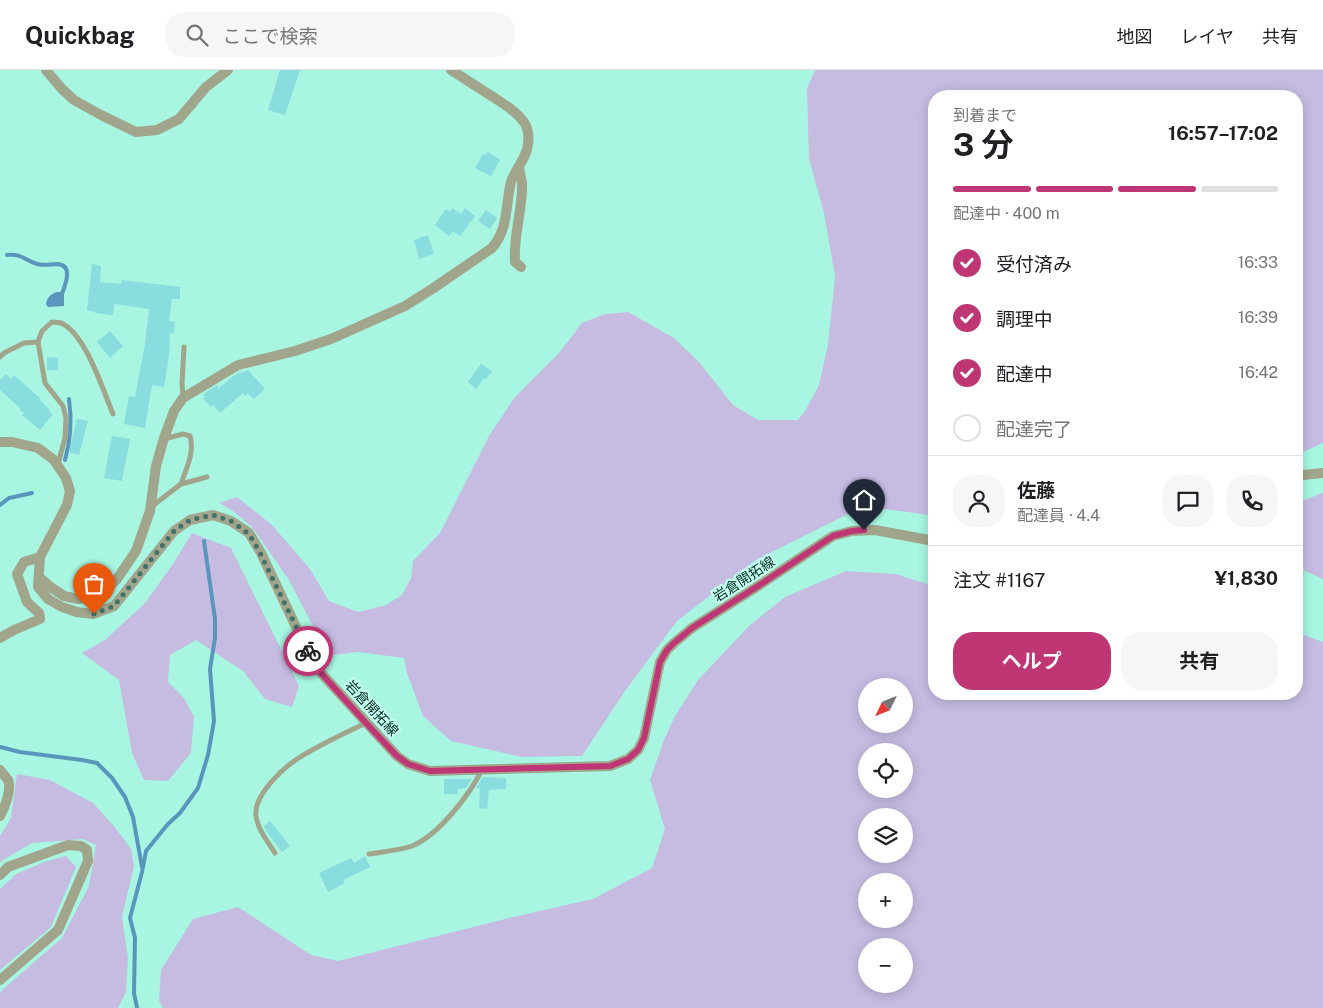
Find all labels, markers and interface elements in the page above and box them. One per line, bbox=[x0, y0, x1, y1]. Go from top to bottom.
search box bbox=[165, 12, 515, 57]
text: Quickbag bbox=[25, 21, 135, 49]
icon: search bbox=[183, 21, 211, 49]
text: ここで検索 bbox=[223, 25, 318, 47]
text: 地図 bbox=[1117, 26, 1153, 47]
text: レイヤ bbox=[1181, 26, 1234, 47]
text: 共有 bbox=[1262, 26, 1298, 47]
text: 到着まで bbox=[953, 106, 1017, 125]
text: 16:57–17:02 bbox=[1168, 122, 1278, 144]
text: 3 分 bbox=[953, 126, 1014, 163]
text: 配達中 · 400 m bbox=[953, 204, 1060, 223]
icon: check bbox=[953, 249, 981, 277]
text: 受付済み bbox=[996, 253, 1072, 275]
text: 16:33 bbox=[1238, 253, 1278, 272]
icon: check bbox=[953, 304, 981, 332]
text: 調理中 bbox=[996, 308, 1053, 330]
text: 16:39 bbox=[1238, 308, 1278, 327]
icon: check bbox=[953, 359, 981, 387]
text: 配達中 bbox=[996, 363, 1053, 385]
text: 16:42 bbox=[1238, 363, 1278, 382]
text: 配達完了 bbox=[996, 418, 1072, 440]
button: person bbox=[953, 475, 1005, 527]
button: chat bbox=[1162, 475, 1214, 527]
button: phone bbox=[1226, 475, 1278, 527]
pin bbox=[843, 479, 885, 530]
text: 佐藤 bbox=[1017, 479, 1055, 501]
icon: home bbox=[850, 486, 878, 514]
text: 配達員 · 4.4 bbox=[1017, 506, 1100, 525]
street label: 岩倉開拓線 bbox=[710, 553, 778, 605]
pin bbox=[73, 563, 115, 614]
text: ¥1,830 bbox=[1215, 567, 1278, 589]
text: 注文 #1167 bbox=[953, 569, 1045, 591]
icon: bag bbox=[80, 570, 108, 598]
courier bbox=[283, 626, 333, 676]
button: ヘルプ bbox=[953, 632, 1111, 690]
button: 共有 bbox=[1121, 632, 1278, 690]
icon: bike bbox=[294, 637, 322, 665]
street label: 岩倉開拓線 bbox=[342, 677, 402, 739]
north arrow bbox=[858, 678, 912, 732]
map controls bbox=[858, 678, 913, 993]
button: locate bbox=[858, 743, 913, 798]
button: layers bbox=[858, 808, 913, 863]
button: + bbox=[858, 873, 913, 928]
button: − bbox=[858, 938, 913, 993]

